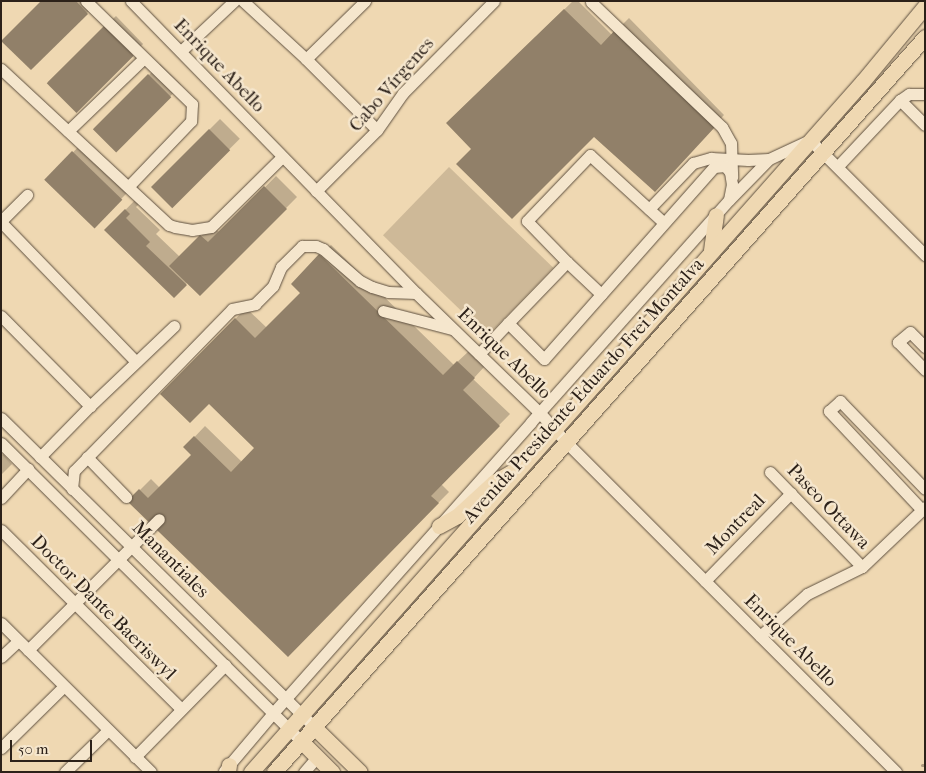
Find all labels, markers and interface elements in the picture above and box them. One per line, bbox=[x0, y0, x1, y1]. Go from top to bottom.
street label: Enrique Abello bbox=[169, 14, 269, 118]
street label: Cabo Vírgenes bbox=[345, 33, 439, 137]
street label: Avenida Presidente Eduardo Frei Montalva bbox=[459, 254, 709, 528]
street label: Enrique Abello bbox=[452, 304, 556, 404]
street label: Paseo Ottawa bbox=[782, 460, 874, 554]
street label: Montreal bbox=[701, 490, 771, 560]
street label: Manantiales bbox=[127, 517, 213, 603]
street label: Doctor Dante Baeriswyl bbox=[26, 531, 180, 685]
street label: Enrique Abello bbox=[739, 590, 841, 692]
scale bar bbox=[12, 730, 95, 762]
text: 50 m bbox=[18, 740, 48, 758]

